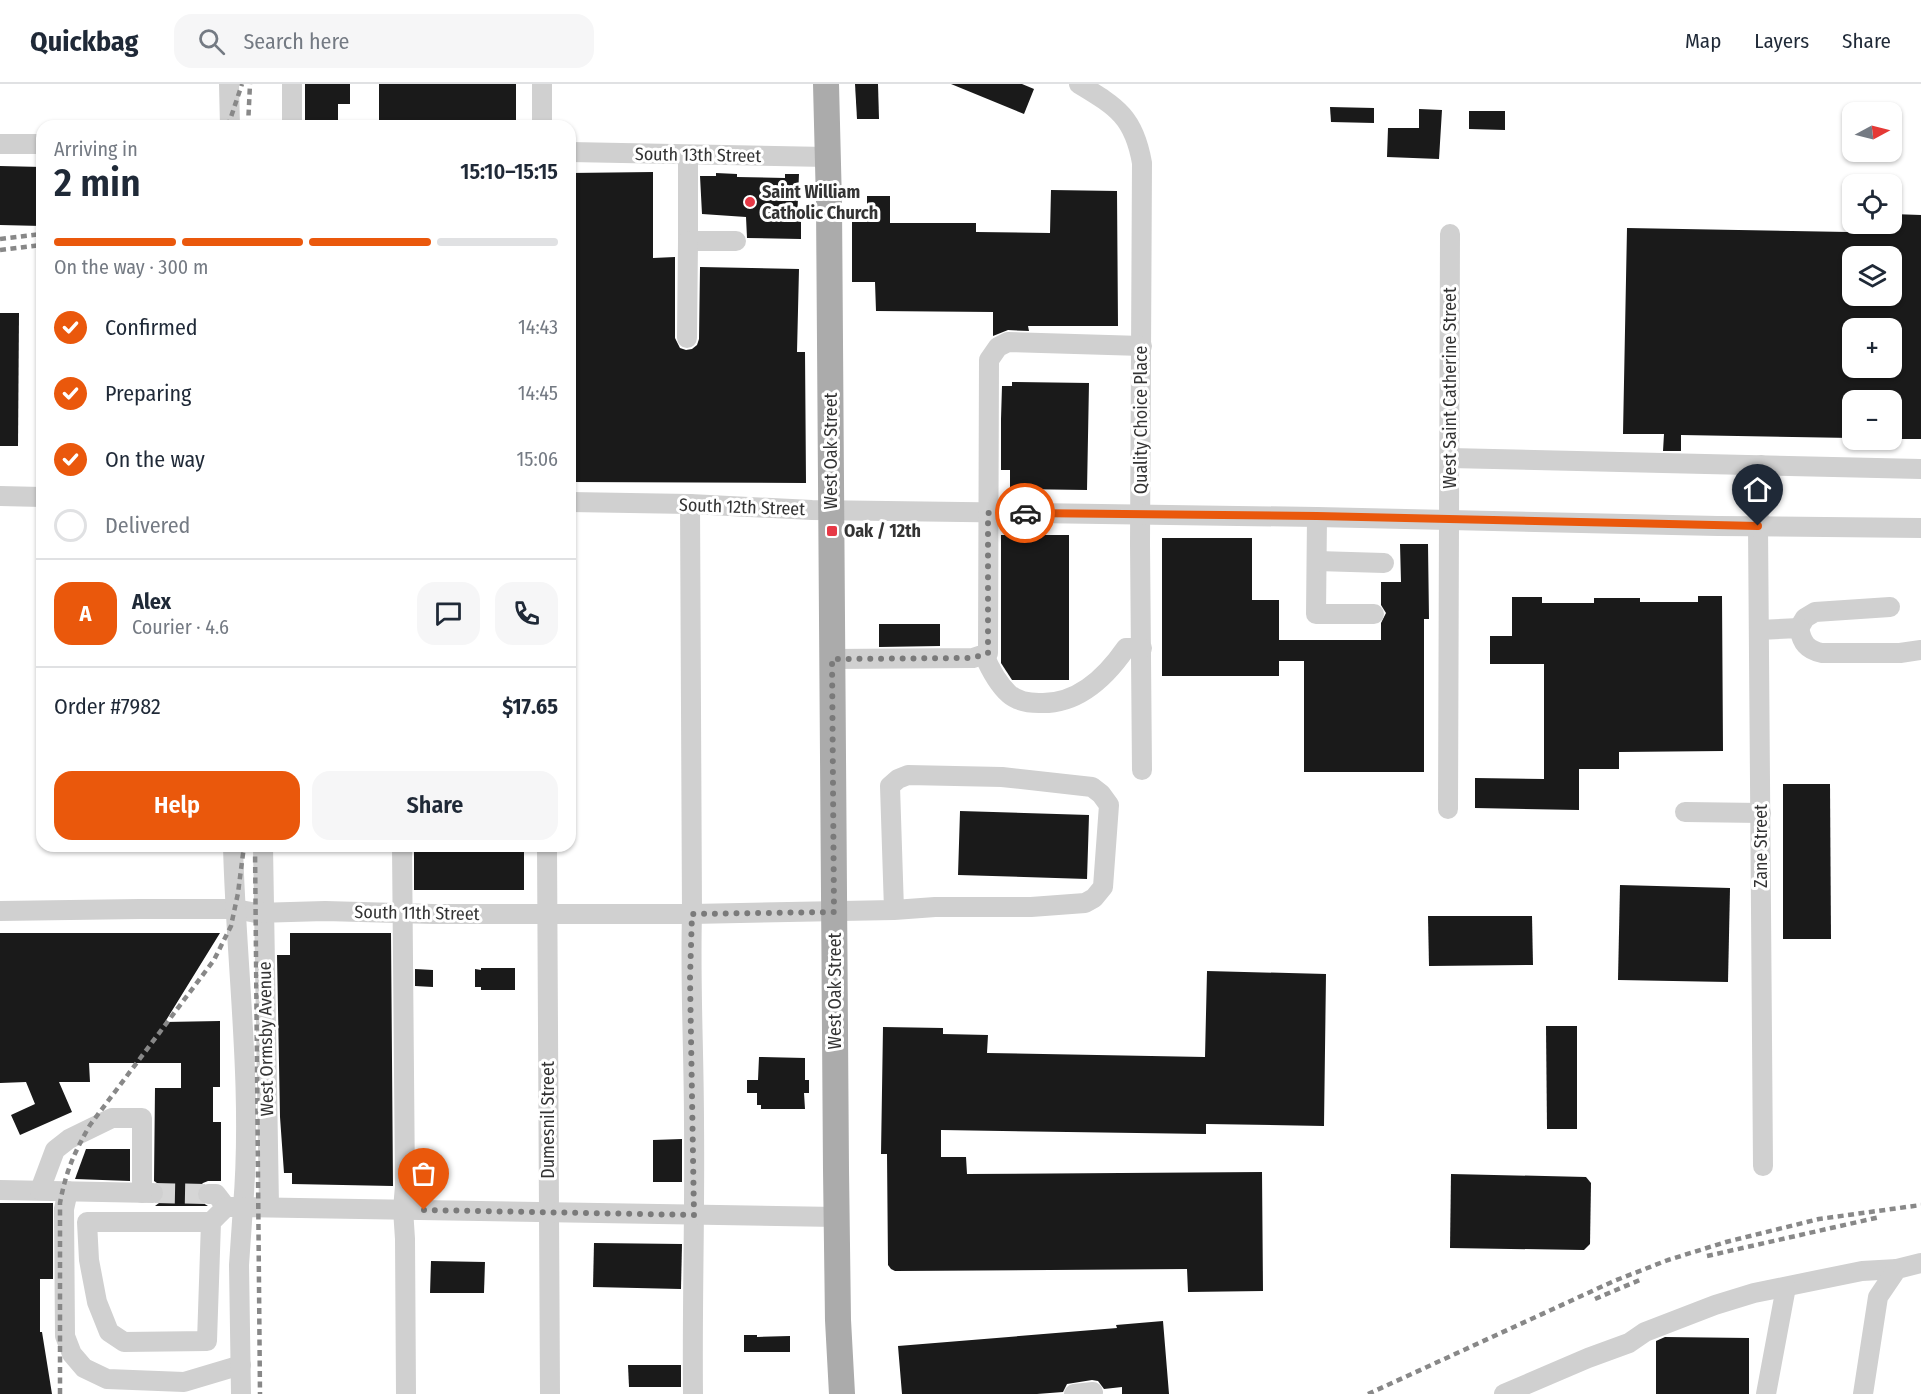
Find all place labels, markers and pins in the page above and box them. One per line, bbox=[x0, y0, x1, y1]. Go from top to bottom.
place label: Saint William Catholic Church bbox=[762, 181, 878, 224]
marker: Saint William Catholic Church bbox=[743, 195, 757, 209]
pin bbox=[1732, 464, 1783, 526]
place label: Oak / 12th bbox=[844, 520, 921, 542]
marker: Oak / 12th bbox=[825, 524, 839, 538]
pin bbox=[398, 1148, 449, 1210]

